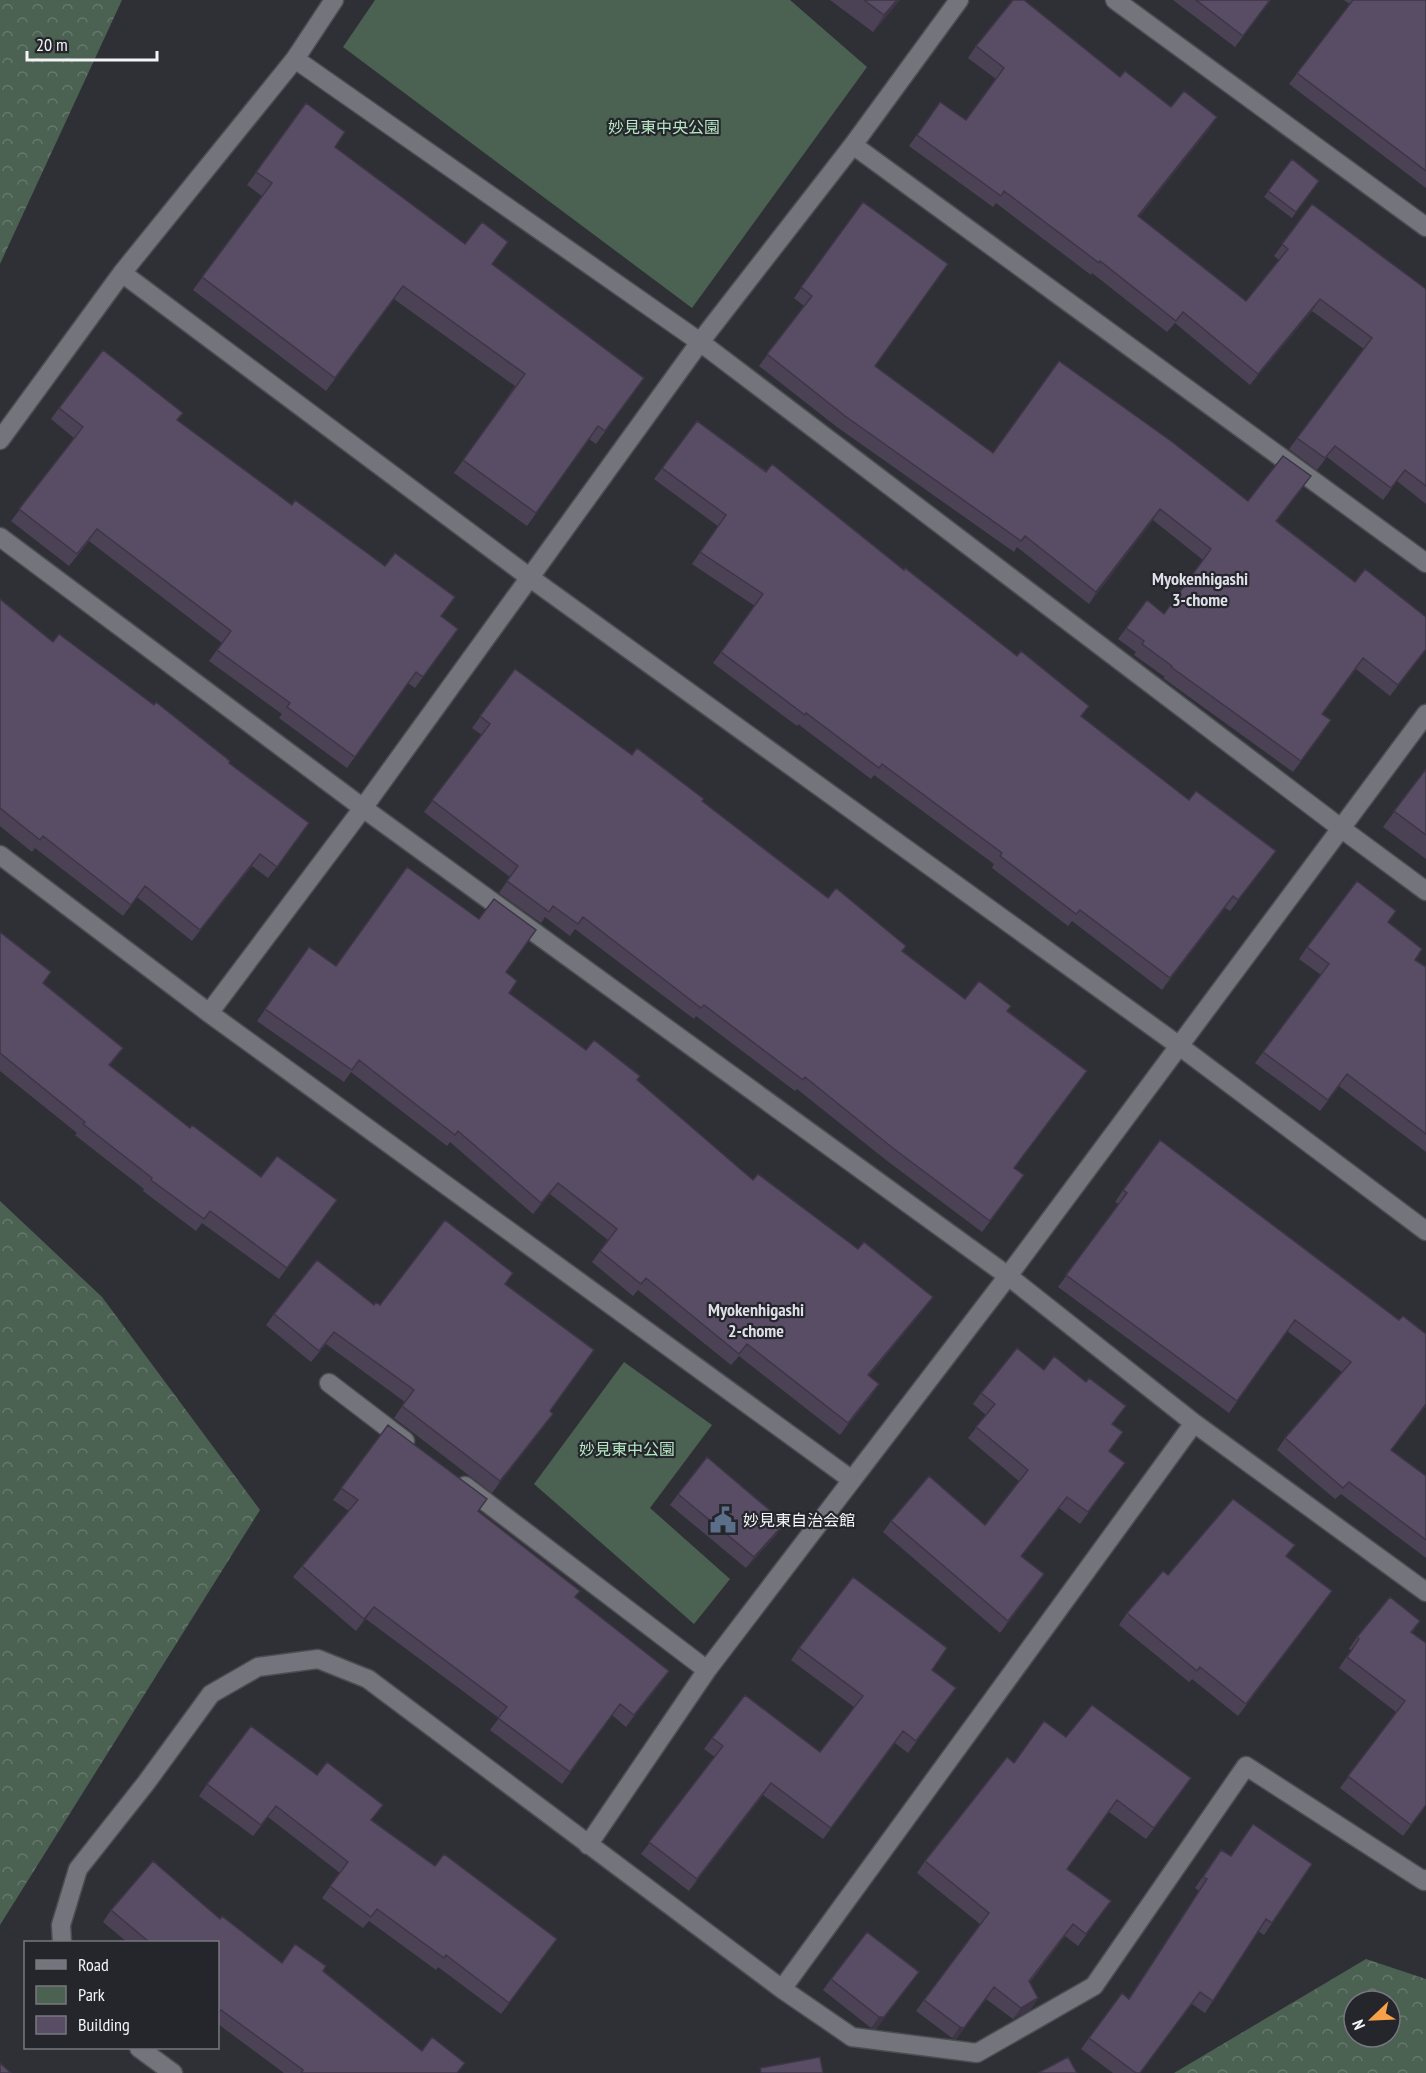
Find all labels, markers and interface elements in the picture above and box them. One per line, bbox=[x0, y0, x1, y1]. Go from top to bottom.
scale bar bbox=[27, 24, 158, 62]
text: 20 m bbox=[36, 33, 68, 56]
park label: 妙見東中央公園 bbox=[608, 117, 720, 137]
district label: Myokenhigashi 3-chome bbox=[1152, 567, 1248, 611]
district label: Myokenhigashi 2-chome bbox=[708, 1298, 804, 1342]
park label: 妙見東中公園 bbox=[579, 1439, 675, 1459]
public building icon: 妙見東自治会館 bbox=[708, 1505, 738, 1535]
place label: 妙見東自治会館 bbox=[743, 1510, 855, 1530]
legend bbox=[24, 1941, 219, 2049]
text: Road bbox=[78, 1953, 109, 1976]
text: Park bbox=[78, 1983, 105, 2006]
north arrow bbox=[1342, 1989, 1402, 2049]
text: Building bbox=[78, 2013, 130, 2036]
text: N bbox=[1347, 2017, 1369, 2033]

